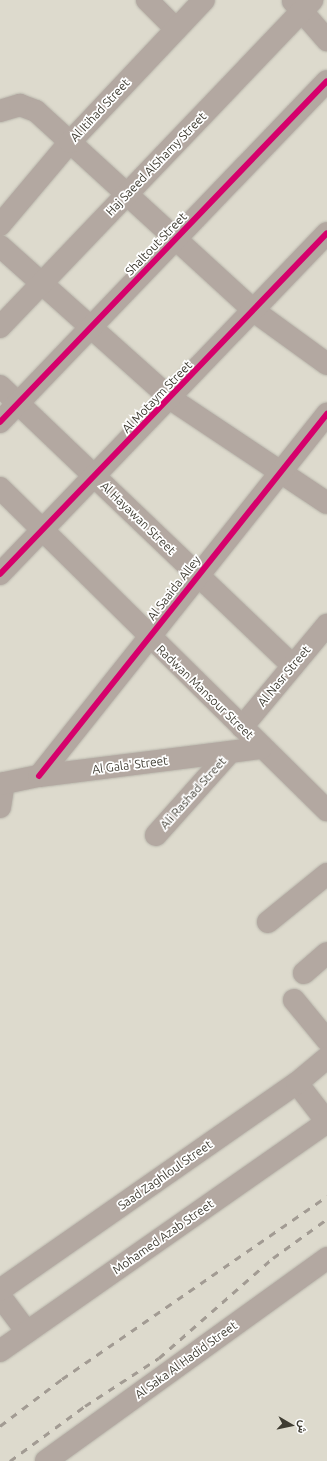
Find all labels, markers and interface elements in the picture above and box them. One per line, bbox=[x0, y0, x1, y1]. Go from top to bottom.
street label: Al Itihad Street bbox=[67, 76, 133, 144]
street label: Haj Saeed AlShamy Street bbox=[103, 109, 209, 219]
street label: Shaltout Street bbox=[122, 210, 190, 278]
street label: Al Motaym Street bbox=[119, 358, 195, 436]
street label: Al Hayawan Street bbox=[97, 479, 179, 557]
street label: Al Saaida Alley bbox=[144, 553, 204, 623]
street label: Radwan Mansour Street bbox=[154, 642, 256, 742]
street label: Al Nasr Street bbox=[255, 643, 313, 709]
street label: Al Gala' Street bbox=[91, 753, 169, 777]
street label: Ali Rashad Street bbox=[157, 754, 229, 832]
street label: Saad Zaghloul Street bbox=[115, 1137, 215, 1213]
street label: Mohamed Azab Street bbox=[110, 1197, 216, 1277]
street label: Al Saka Al Hadid Street bbox=[132, 1318, 240, 1402]
north arrow bbox=[271, 1405, 311, 1445]
text: ش bbox=[296, 1419, 310, 1434]

